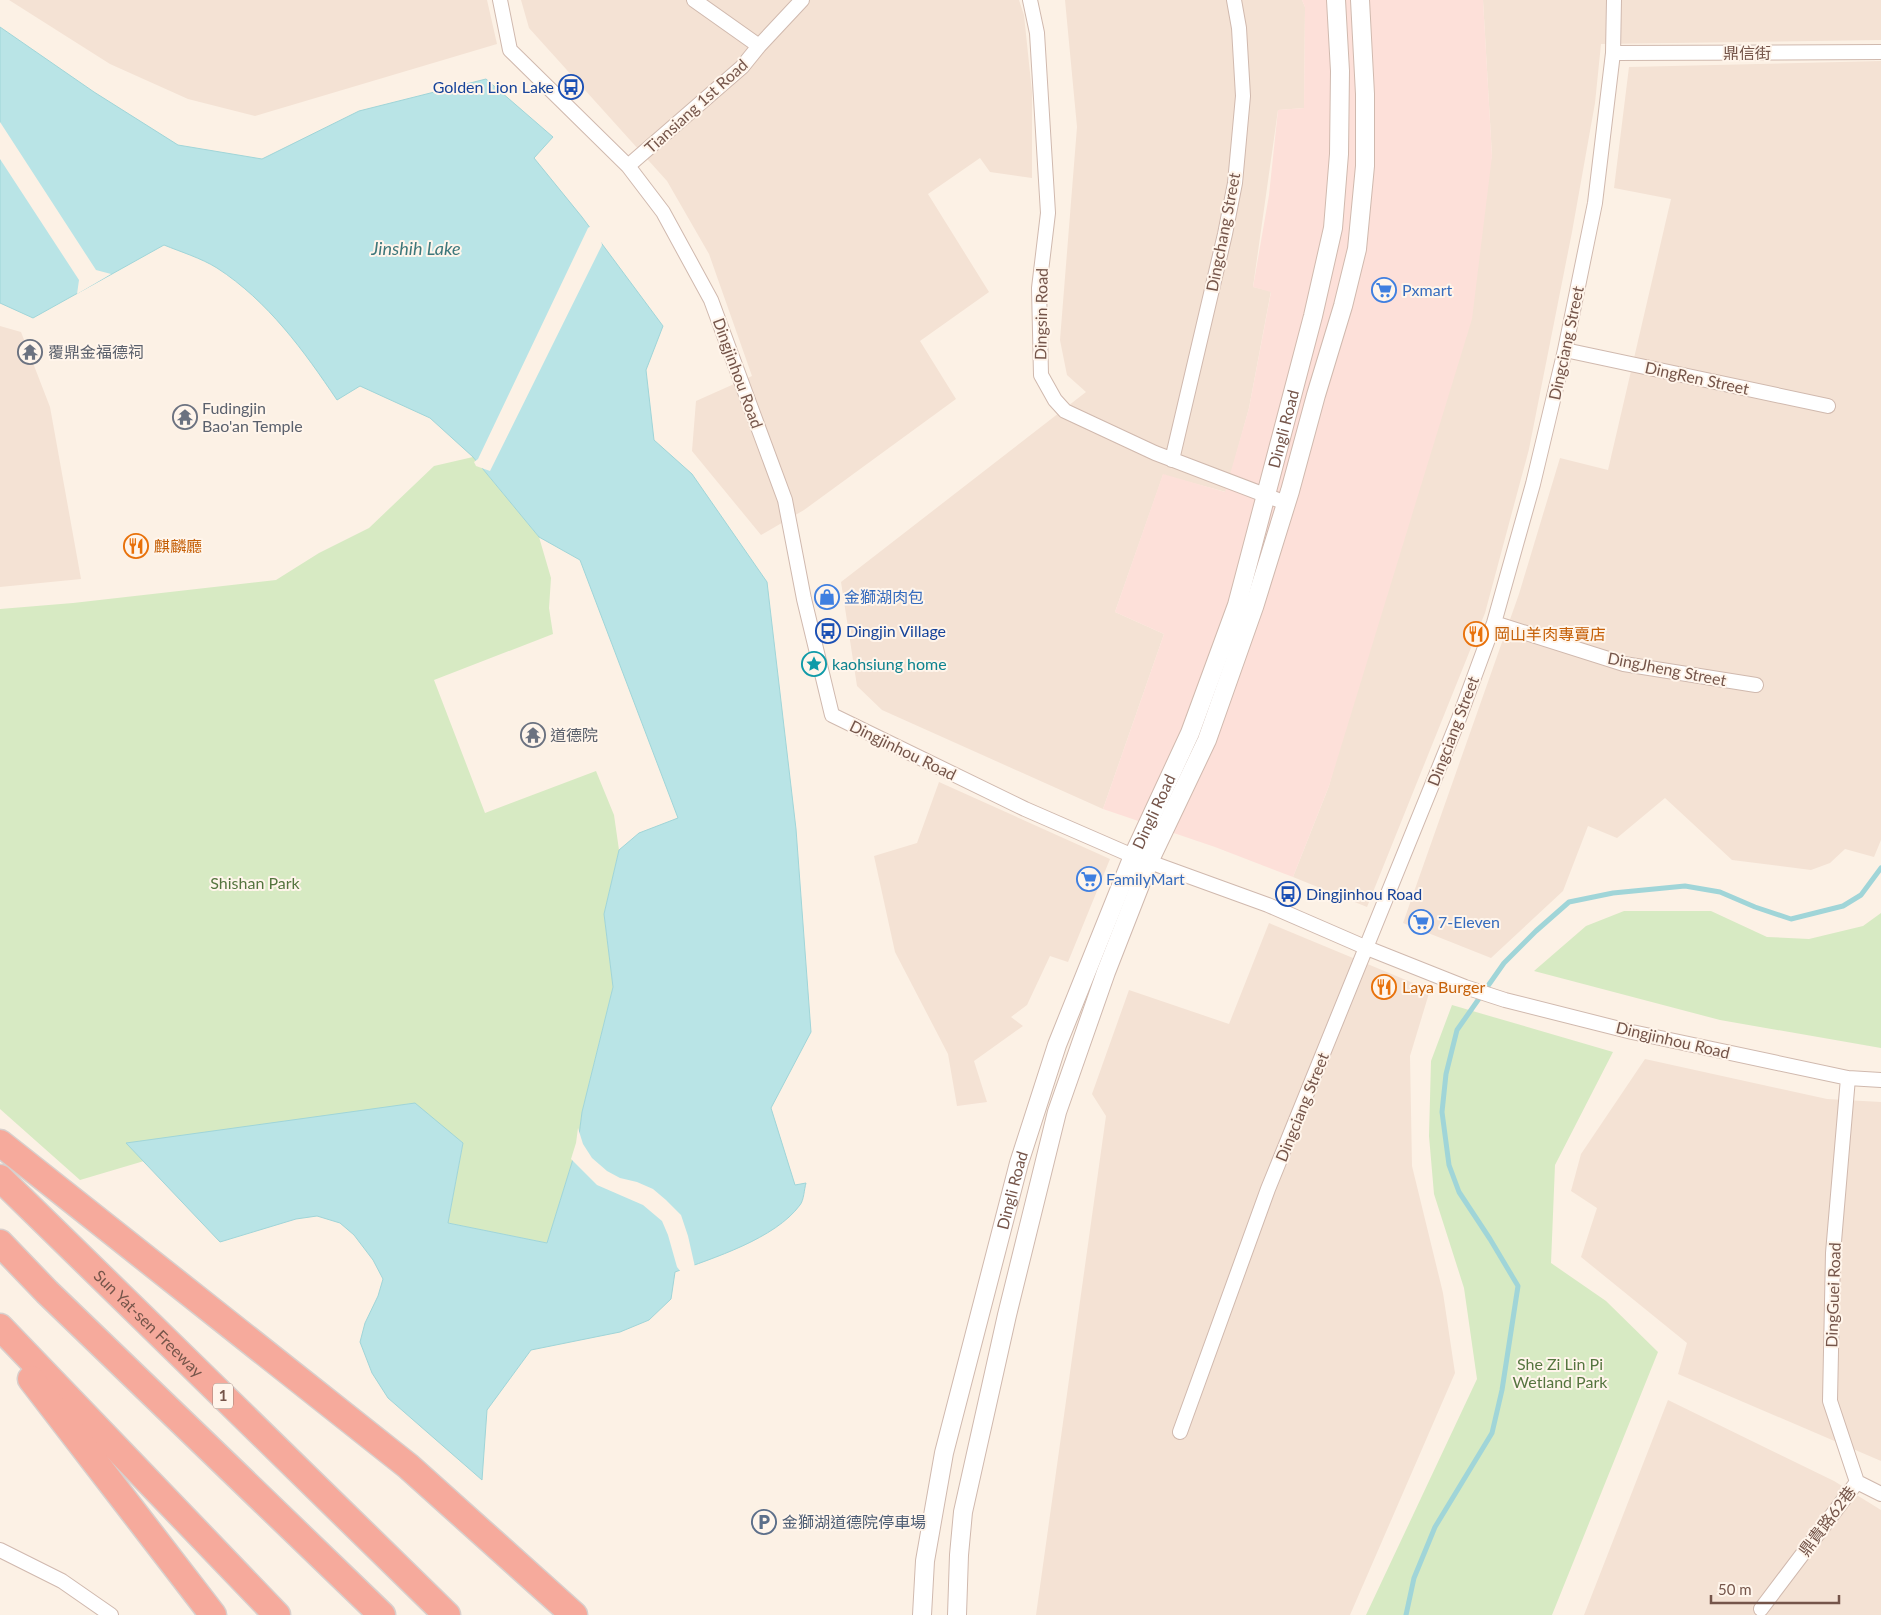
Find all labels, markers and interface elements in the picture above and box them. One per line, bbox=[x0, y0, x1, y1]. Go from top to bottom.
street label: 鼎信街 bbox=[1723, 43, 1771, 62]
street label: Tiansiang 1st Road bbox=[640, 55, 751, 157]
bus stop icon: Golden Lion Lake bbox=[558, 74, 584, 100]
place label: Golden Lion Lake bbox=[433, 77, 554, 96]
street label: Dingchang Street bbox=[1202, 170, 1243, 293]
water label: Jinshih Lake bbox=[370, 237, 461, 259]
street label: Dingsin Road bbox=[1030, 268, 1051, 360]
supermarket icon: Pxmart bbox=[1371, 277, 1397, 303]
place label: Pxmart bbox=[1402, 280, 1453, 299]
street label: Dingciang Street bbox=[1544, 284, 1587, 402]
street label: Dingjinhou Road bbox=[710, 315, 767, 431]
temple icon: 覆鼎金福德祠 bbox=[17, 339, 43, 365]
place label: 覆鼎金福德祠 bbox=[48, 342, 144, 361]
street label: DingRen Street bbox=[1643, 357, 1751, 398]
street label: Dingli Road bbox=[1263, 387, 1302, 470]
place label: Fudingjin Bao'an Temple bbox=[202, 398, 303, 435]
temple icon: Fudingjin Bao'an Temple bbox=[172, 404, 198, 430]
restaurant icon: 麒麟廳 bbox=[123, 533, 149, 559]
place label: 麒麟廳 bbox=[154, 536, 202, 555]
shop icon: 金獅湖肉包 bbox=[814, 584, 840, 610]
place label: 金獅湖肉包 bbox=[844, 587, 924, 606]
bus stop icon: Dingjin Village bbox=[815, 618, 841, 644]
place label: Dingjin Village bbox=[846, 621, 946, 640]
restaurant icon: 岡山羊肉專賣店 bbox=[1463, 621, 1489, 647]
place label: 岡山羊肉專賣店 bbox=[1494, 624, 1606, 643]
street label: DingJheng Street bbox=[1606, 648, 1728, 689]
place icon: kaohsiung home bbox=[801, 651, 827, 677]
place label: kaohsiung home bbox=[832, 654, 947, 673]
street label: Dingciang Street bbox=[1423, 673, 1482, 788]
street label: Dingjinhou Road bbox=[847, 716, 960, 784]
temple icon: 道德院 bbox=[520, 722, 546, 748]
place label: 道德院 bbox=[550, 725, 598, 744]
street label: Dingli Road bbox=[1128, 771, 1179, 852]
supermarket icon: FamilyMart bbox=[1076, 866, 1102, 892]
place label: FamilyMart bbox=[1106, 869, 1185, 888]
park label: Shishan Park bbox=[210, 873, 301, 892]
bus stop icon: Dingjinhou Road bbox=[1275, 881, 1301, 907]
place label: Dingjinhou Road bbox=[1306, 884, 1422, 903]
supermarket icon: 7-Eleven bbox=[1408, 909, 1434, 935]
place label: 7-Eleven bbox=[1438, 912, 1500, 931]
restaurant icon: Laya Burger bbox=[1371, 974, 1397, 1000]
place label: Laya Burger bbox=[1402, 977, 1485, 996]
street label: Dingjinhou Road bbox=[1614, 1017, 1732, 1062]
street label: Dingciang Street bbox=[1271, 1049, 1332, 1164]
street label: Dingli Road bbox=[992, 1149, 1031, 1232]
street label: DingGuei Road bbox=[1821, 1242, 1844, 1348]
street label: Sun Yat-sen Freeway bbox=[90, 1265, 208, 1381]
park label: She Zi Lin Pi Wetland Park bbox=[1513, 1354, 1608, 1391]
road number: 1 bbox=[213, 1384, 233, 1408]
street label: 鼎貴路62巷 bbox=[1794, 1482, 1859, 1559]
parking icon: 金獅湖道德院停車場 bbox=[751, 1509, 777, 1535]
place label: 金獅湖道德院停車場 bbox=[782, 1512, 926, 1531]
scale bar bbox=[1711, 1572, 1838, 1604]
text: 50 m bbox=[1718, 1580, 1752, 1598]

